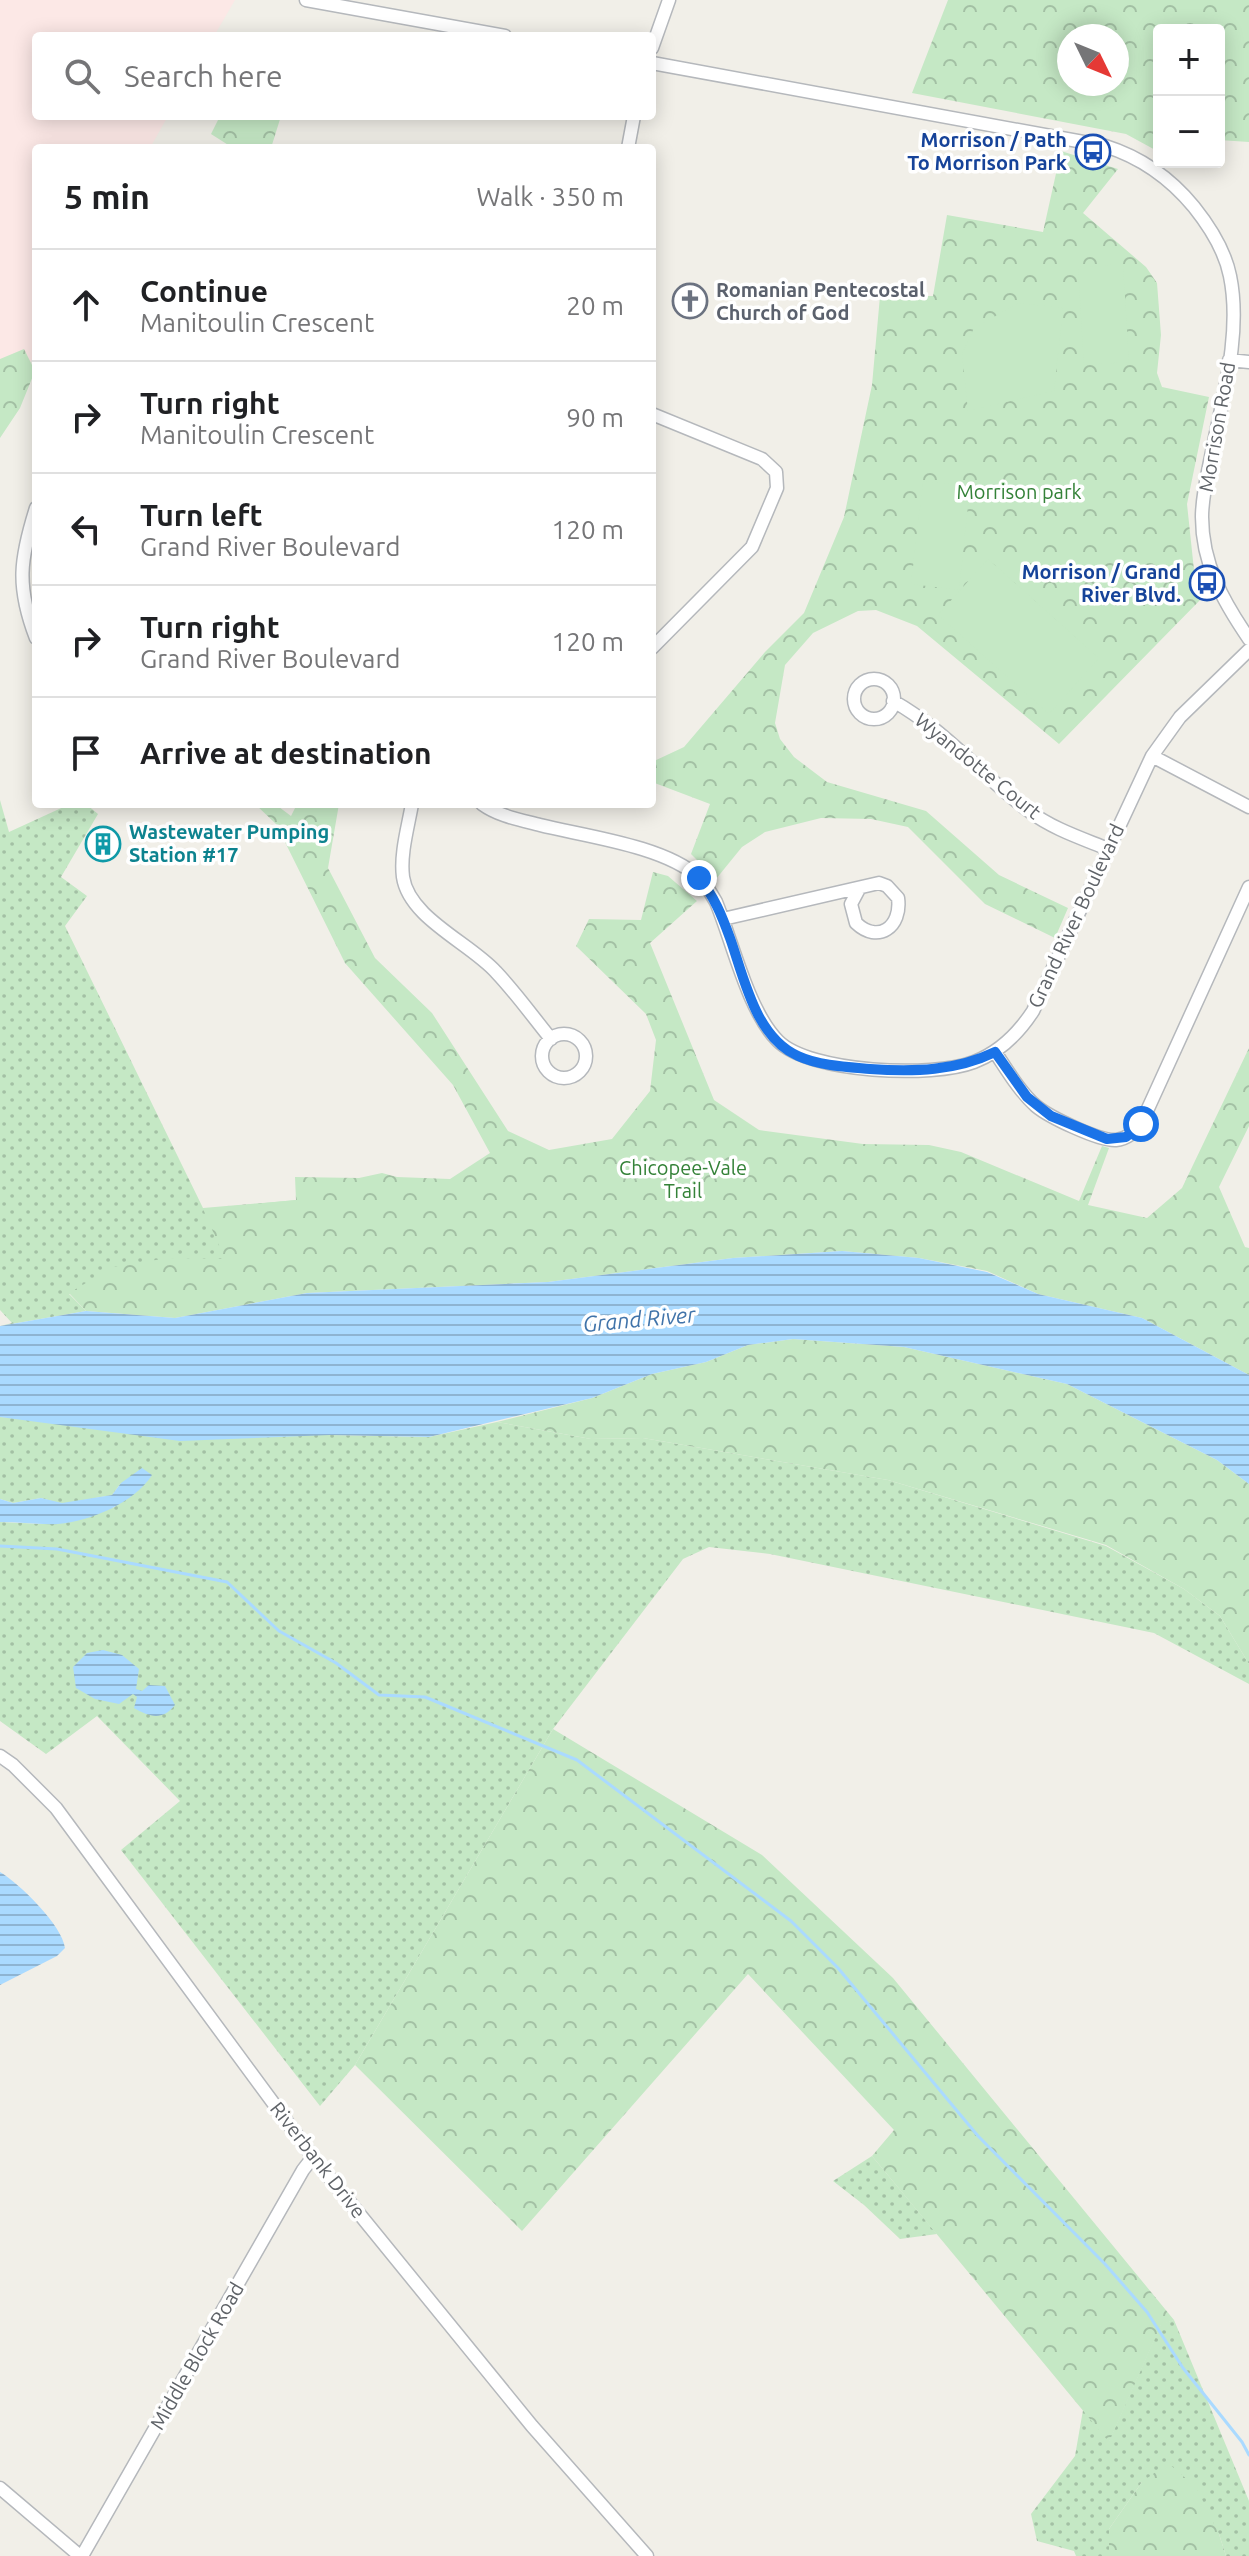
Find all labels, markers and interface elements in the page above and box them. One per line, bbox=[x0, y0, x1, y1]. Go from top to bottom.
north arrow bbox=[1057, 24, 1129, 96]
map controls bbox=[1153, 24, 1225, 168]
button: + bbox=[1153, 24, 1225, 96]
search box bbox=[32, 32, 656, 120]
icon: search bbox=[60, 54, 104, 98]
text: Search here bbox=[124, 59, 283, 93]
button: − bbox=[1153, 96, 1225, 168]
place label: Morrison / Path To Morrison Park bbox=[907, 128, 1067, 174]
bus stop icon: Morrison / Path To Morrison Park bbox=[1074, 133, 1112, 171]
text: 5 min bbox=[64, 177, 150, 215]
text: Walk · 350 m bbox=[476, 182, 624, 211]
text: Continue bbox=[140, 274, 268, 308]
place label: Romanian Pentecostal Church of God bbox=[716, 278, 925, 324]
church icon: Romanian Pentecostal Church of God bbox=[671, 282, 709, 320]
icon: ahead bbox=[64, 283, 108, 327]
text: 20 m bbox=[566, 291, 624, 320]
text: Manitoulin Crescent bbox=[140, 308, 374, 337]
street label: Morrison Road bbox=[1194, 360, 1239, 494]
text: Turn right bbox=[140, 386, 280, 420]
icon: right bbox=[64, 395, 108, 439]
text: 90 m bbox=[566, 403, 624, 432]
text: Manitoulin Crescent bbox=[140, 420, 374, 449]
park label: Morrison park bbox=[956, 480, 1082, 503]
text: Turn left bbox=[140, 498, 262, 532]
icon: left bbox=[64, 507, 108, 551]
text: 120 m bbox=[552, 515, 624, 544]
text: Grand River Boulevard bbox=[140, 532, 401, 561]
place label: Morrison / Grand River Blvd. bbox=[1022, 560, 1181, 606]
bus stop icon: Morrison / Grand River Blvd. bbox=[1188, 564, 1226, 602]
text: Turn right bbox=[140, 610, 280, 644]
icon: right bbox=[64, 619, 108, 663]
text: 120 m bbox=[552, 627, 624, 656]
text: Grand River Boulevard bbox=[140, 644, 401, 673]
street label: Wyandotte Court bbox=[911, 708, 1046, 824]
icon: arrive bbox=[64, 731, 108, 775]
text: Arrive at destination bbox=[140, 736, 432, 770]
place label: Wastewater Pumping Station #17 bbox=[129, 820, 329, 866]
street label: Grand River Boulevard bbox=[1023, 820, 1128, 1011]
building icon: Wastewater Pumping Station #17 bbox=[84, 825, 122, 863]
route end bbox=[681, 860, 717, 896]
route start bbox=[1123, 1106, 1159, 1142]
park label: Chicopee-Vale Trail bbox=[619, 1156, 747, 1202]
water label: Grand River bbox=[582, 1301, 697, 1336]
street label: Riverbank Drive bbox=[266, 2097, 371, 2222]
street label: Middle Block Road bbox=[145, 2278, 248, 2433]

